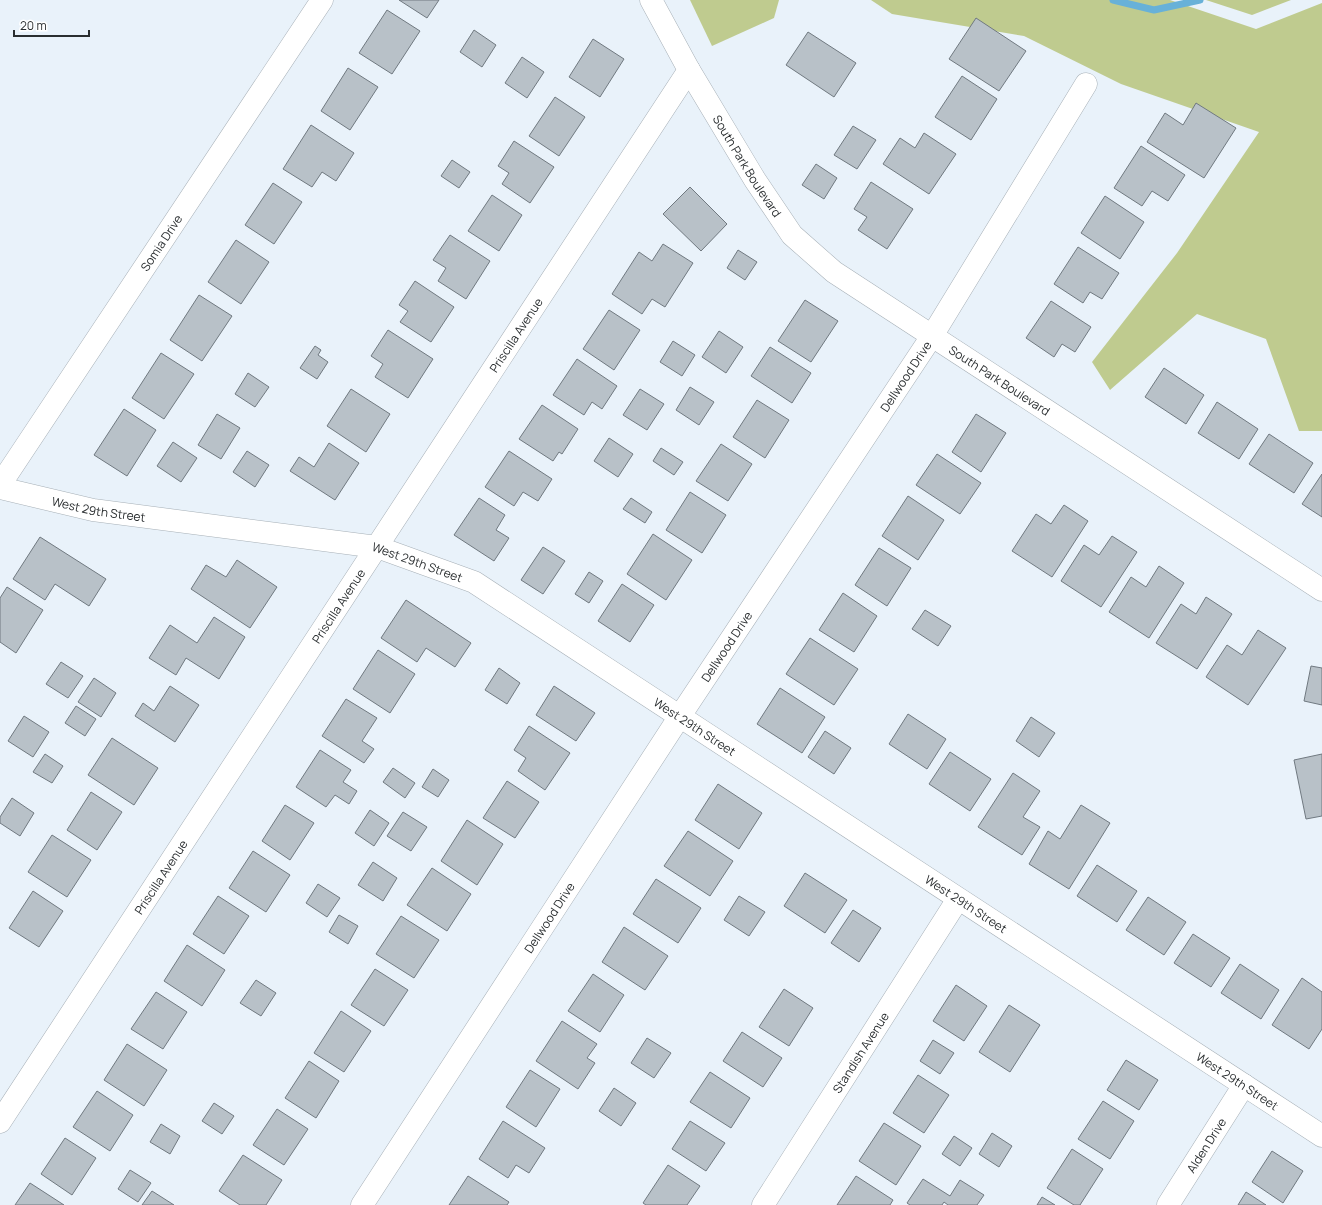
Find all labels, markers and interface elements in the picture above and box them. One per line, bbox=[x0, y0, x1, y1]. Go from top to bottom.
scale bar bbox=[14, 12, 89, 38]
text: 20 m bbox=[20, 17, 47, 34]
street label: South Park Boulevard bbox=[709, 112, 786, 220]
street label: Somia Drive bbox=[136, 211, 186, 274]
street label: Priscilla Avenue bbox=[485, 294, 546, 375]
street label: Dellwood Drive bbox=[876, 338, 935, 415]
street label: South Park Boulevard bbox=[946, 341, 1054, 419]
street label: West 29th Street bbox=[50, 492, 147, 525]
street label: West 29th Street bbox=[370, 537, 465, 586]
street label: Priscilla Avenue bbox=[307, 565, 369, 646]
street label: Dellwood Drive bbox=[697, 608, 756, 685]
street label: West 29th Street bbox=[651, 693, 740, 760]
street label: Priscilla Avenue bbox=[130, 836, 191, 917]
street label: West 29th Street bbox=[922, 870, 1011, 937]
street label: Dellwood Drive bbox=[520, 879, 578, 956]
street label: Standish Avenue bbox=[828, 1009, 892, 1096]
street label: West 29th Street bbox=[1193, 1048, 1282, 1114]
street label: Alden Drive bbox=[1182, 1114, 1230, 1176]

